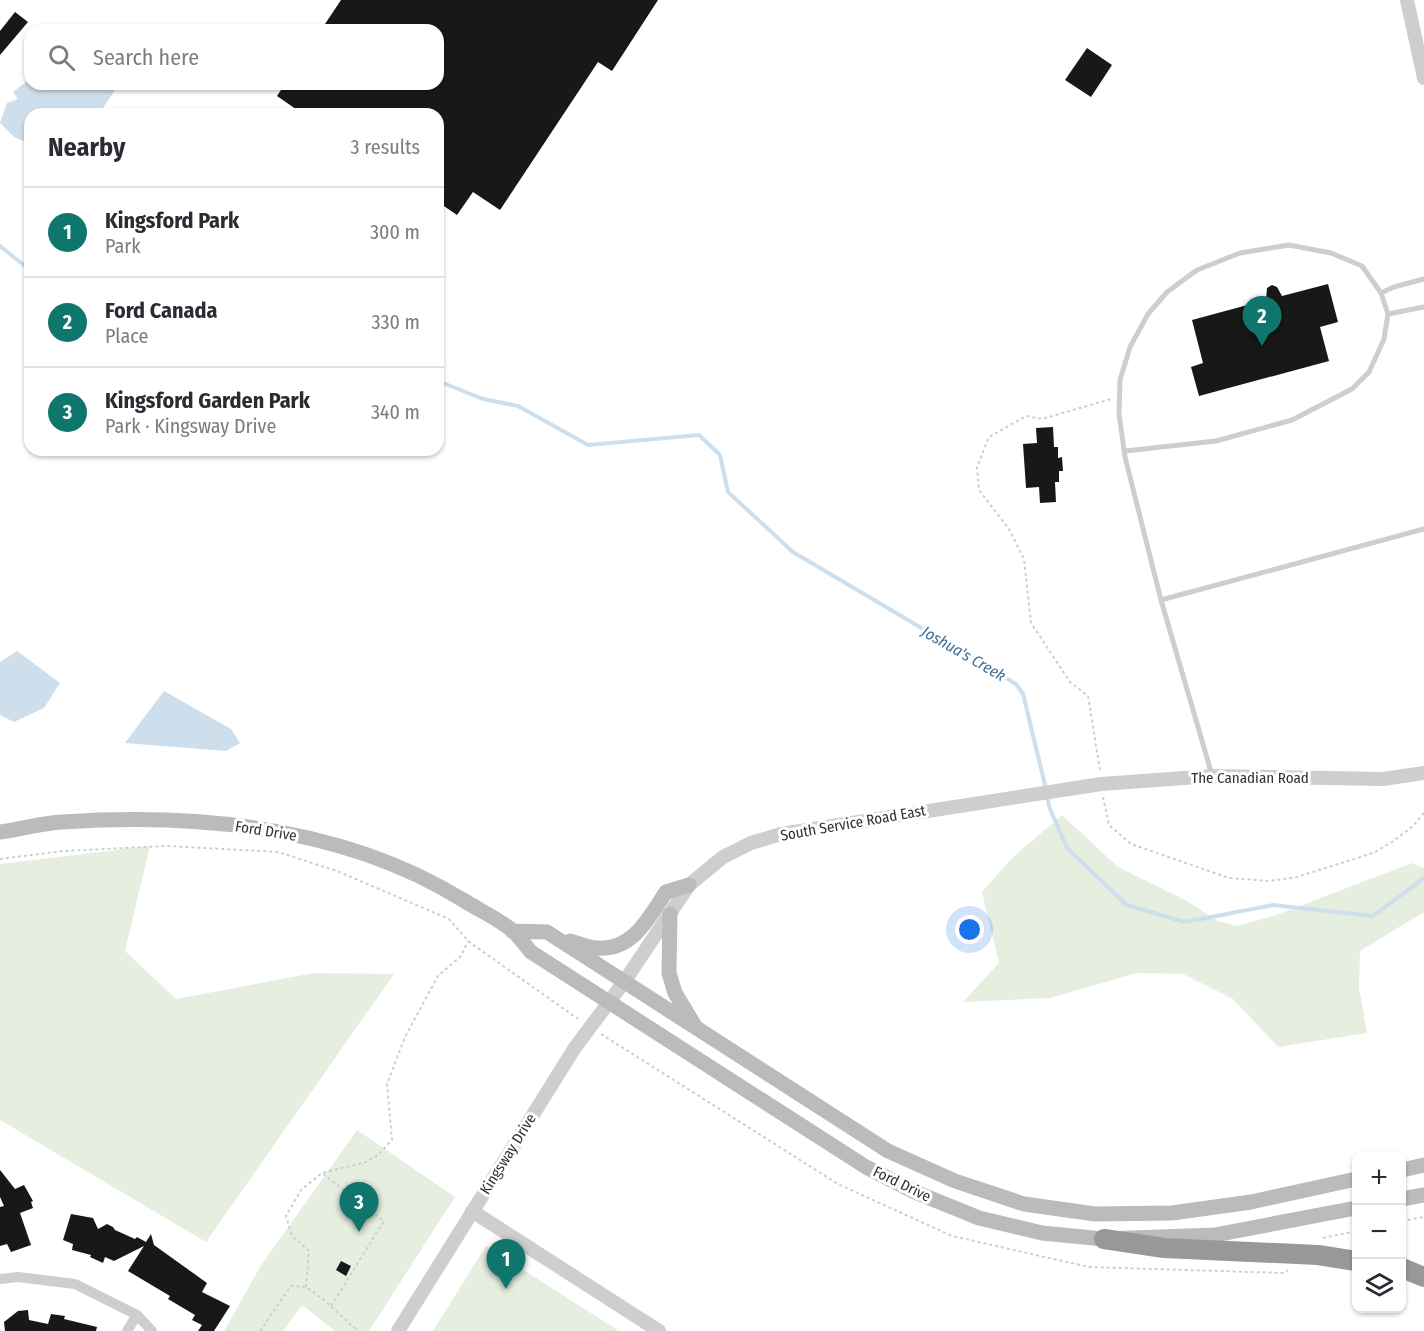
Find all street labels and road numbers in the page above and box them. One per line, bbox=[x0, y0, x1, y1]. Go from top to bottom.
street label: The Canadian Road bbox=[1191, 769, 1309, 787]
street label: South Service Road East bbox=[779, 801, 927, 845]
street label: Ford Drive bbox=[234, 817, 298, 845]
street label: Kingsway Drive bbox=[476, 1110, 540, 1198]
street label: Ford Drive bbox=[870, 1162, 934, 1206]

